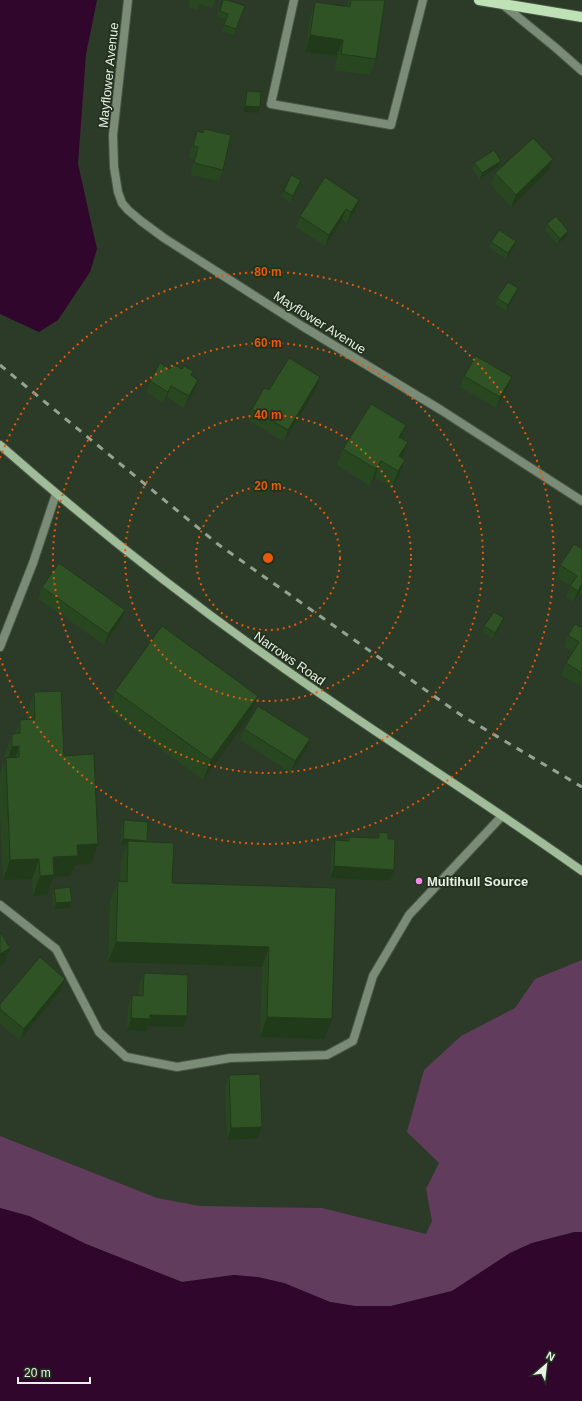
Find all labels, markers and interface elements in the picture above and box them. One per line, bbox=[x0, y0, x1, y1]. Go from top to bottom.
street label: Mayflower Avenue bbox=[95, 22, 121, 129]
text: 80 m bbox=[254, 265, 282, 279]
street label: Mayflower Avenue bbox=[271, 288, 369, 357]
text: 60 m bbox=[254, 336, 282, 350]
text: 40 m bbox=[254, 408, 282, 422]
text: 20 m bbox=[254, 479, 282, 493]
centre of rings bbox=[261, 551, 275, 565]
street label: Narrows Road bbox=[251, 628, 328, 688]
place label: Multihull Source bbox=[427, 874, 528, 889]
marker: Multihull Source bbox=[414, 876, 424, 886]
north arrow bbox=[526, 1345, 566, 1385]
text: N bbox=[544, 1349, 557, 1363]
scale bar bbox=[18, 1359, 90, 1385]
text: 20 m bbox=[24, 1366, 51, 1380]

